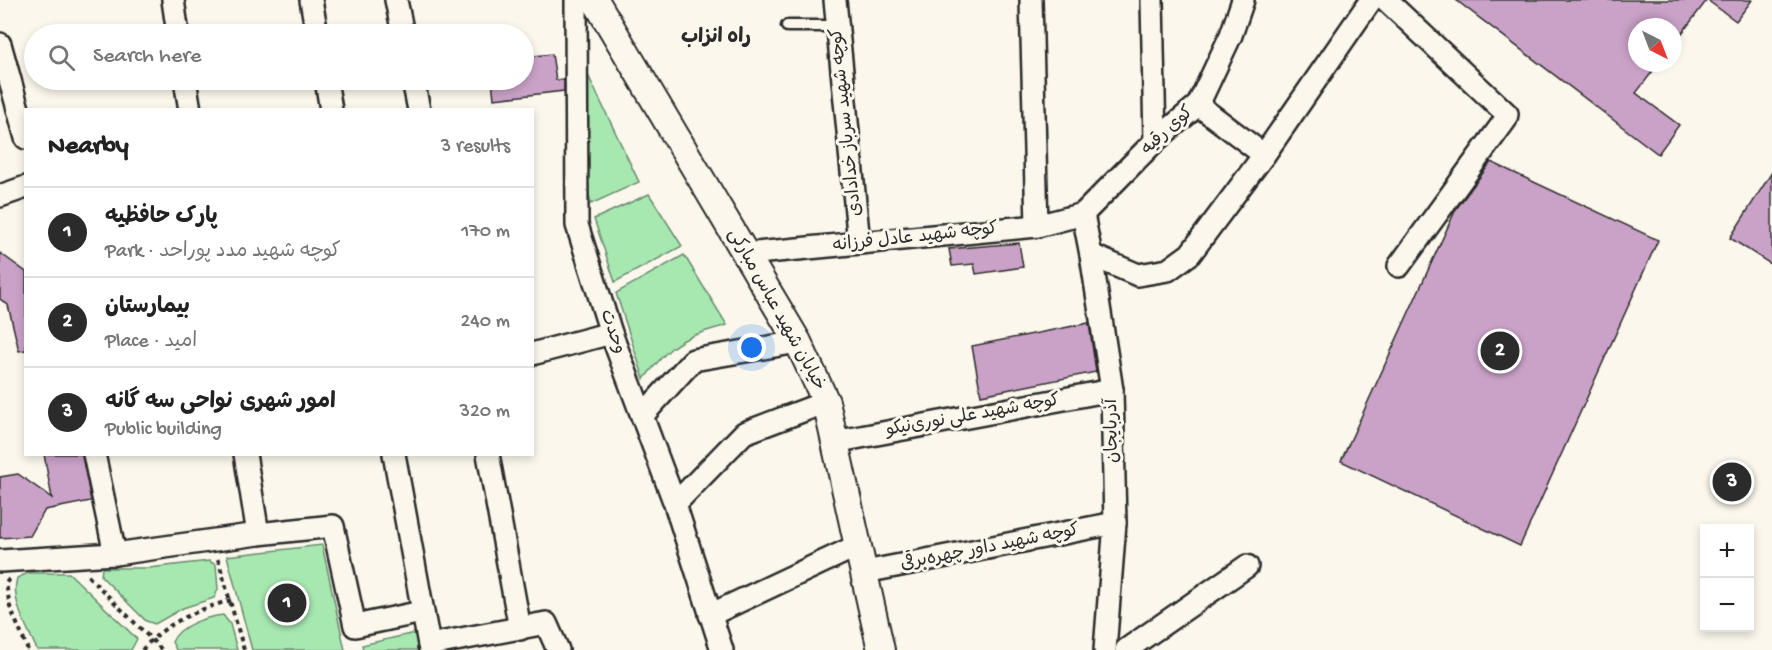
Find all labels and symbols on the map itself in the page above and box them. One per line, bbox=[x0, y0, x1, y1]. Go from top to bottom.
north arrow bbox=[1628, 18, 1682, 72]
district label: راه انزاب bbox=[681, 26, 751, 50]
street label: کوچه شهید سرباز خدادادی bbox=[827, 27, 867, 217]
street label: کوی رقیه bbox=[1138, 102, 1199, 160]
street label: کوچه شهید عادل فرزانه bbox=[831, 219, 999, 257]
street label: خیابان شهید عباس مبارکی bbox=[723, 225, 829, 395]
street label: وحدت bbox=[595, 307, 629, 357]
pin: 2 bbox=[1480, 328, 1520, 374]
your location bbox=[737, 333, 766, 362]
street label: کوچه شهید علی نوری‌نیکو bbox=[883, 390, 1062, 442]
street label: آذربایجان bbox=[1101, 397, 1124, 463]
pin: 3 bbox=[1712, 460, 1752, 504]
street label: کوچه شهید داور چهره‌برقی bbox=[898, 516, 1081, 576]
pin: 1 bbox=[268, 580, 306, 626]

